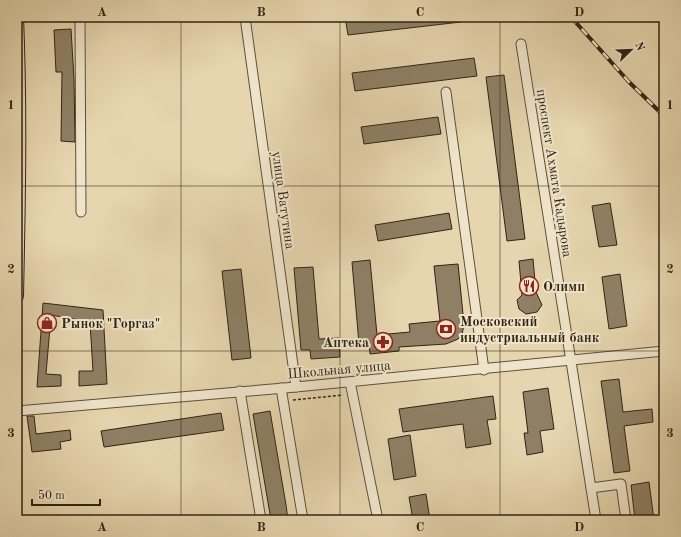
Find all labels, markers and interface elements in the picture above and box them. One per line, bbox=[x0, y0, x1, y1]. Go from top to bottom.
text: A bbox=[97, 6, 107, 19]
text: B bbox=[256, 6, 266, 19]
text: C bbox=[416, 6, 424, 19]
text: D bbox=[574, 6, 584, 19]
north arrow bbox=[611, 30, 651, 70]
text: N bbox=[632, 41, 646, 53]
street label: проспект Ахмата Кадырова bbox=[534, 88, 574, 258]
text: 1 bbox=[7, 99, 15, 112]
text: 1 bbox=[666, 99, 674, 112]
street label: улица Ватутина bbox=[269, 150, 297, 250]
text: 2 bbox=[7, 263, 15, 276]
text: 2 bbox=[666, 263, 674, 276]
restaurant icon: Олимп bbox=[518, 275, 540, 297]
place label: Олимп bbox=[543, 280, 585, 294]
shop icon: Рынок "Горгаз" bbox=[36, 312, 58, 334]
place label: Московский индустриальный банк bbox=[460, 315, 600, 345]
place label: Рынок "Горгаз" bbox=[61, 317, 160, 331]
bank icon: Московский индустриальный банк bbox=[435, 318, 457, 340]
pharmacy icon: Аптека bbox=[372, 331, 394, 353]
place label: Аптека bbox=[323, 336, 369, 350]
street label: Школьная улица bbox=[287, 358, 392, 381]
text: 3 bbox=[7, 427, 15, 440]
text: 3 bbox=[666, 427, 674, 440]
scale bar bbox=[32, 481, 100, 507]
text: 50 m bbox=[38, 489, 65, 502]
text: A bbox=[97, 521, 107, 534]
text: B bbox=[256, 521, 266, 534]
text: C bbox=[416, 521, 424, 534]
text: D bbox=[574, 521, 584, 534]

